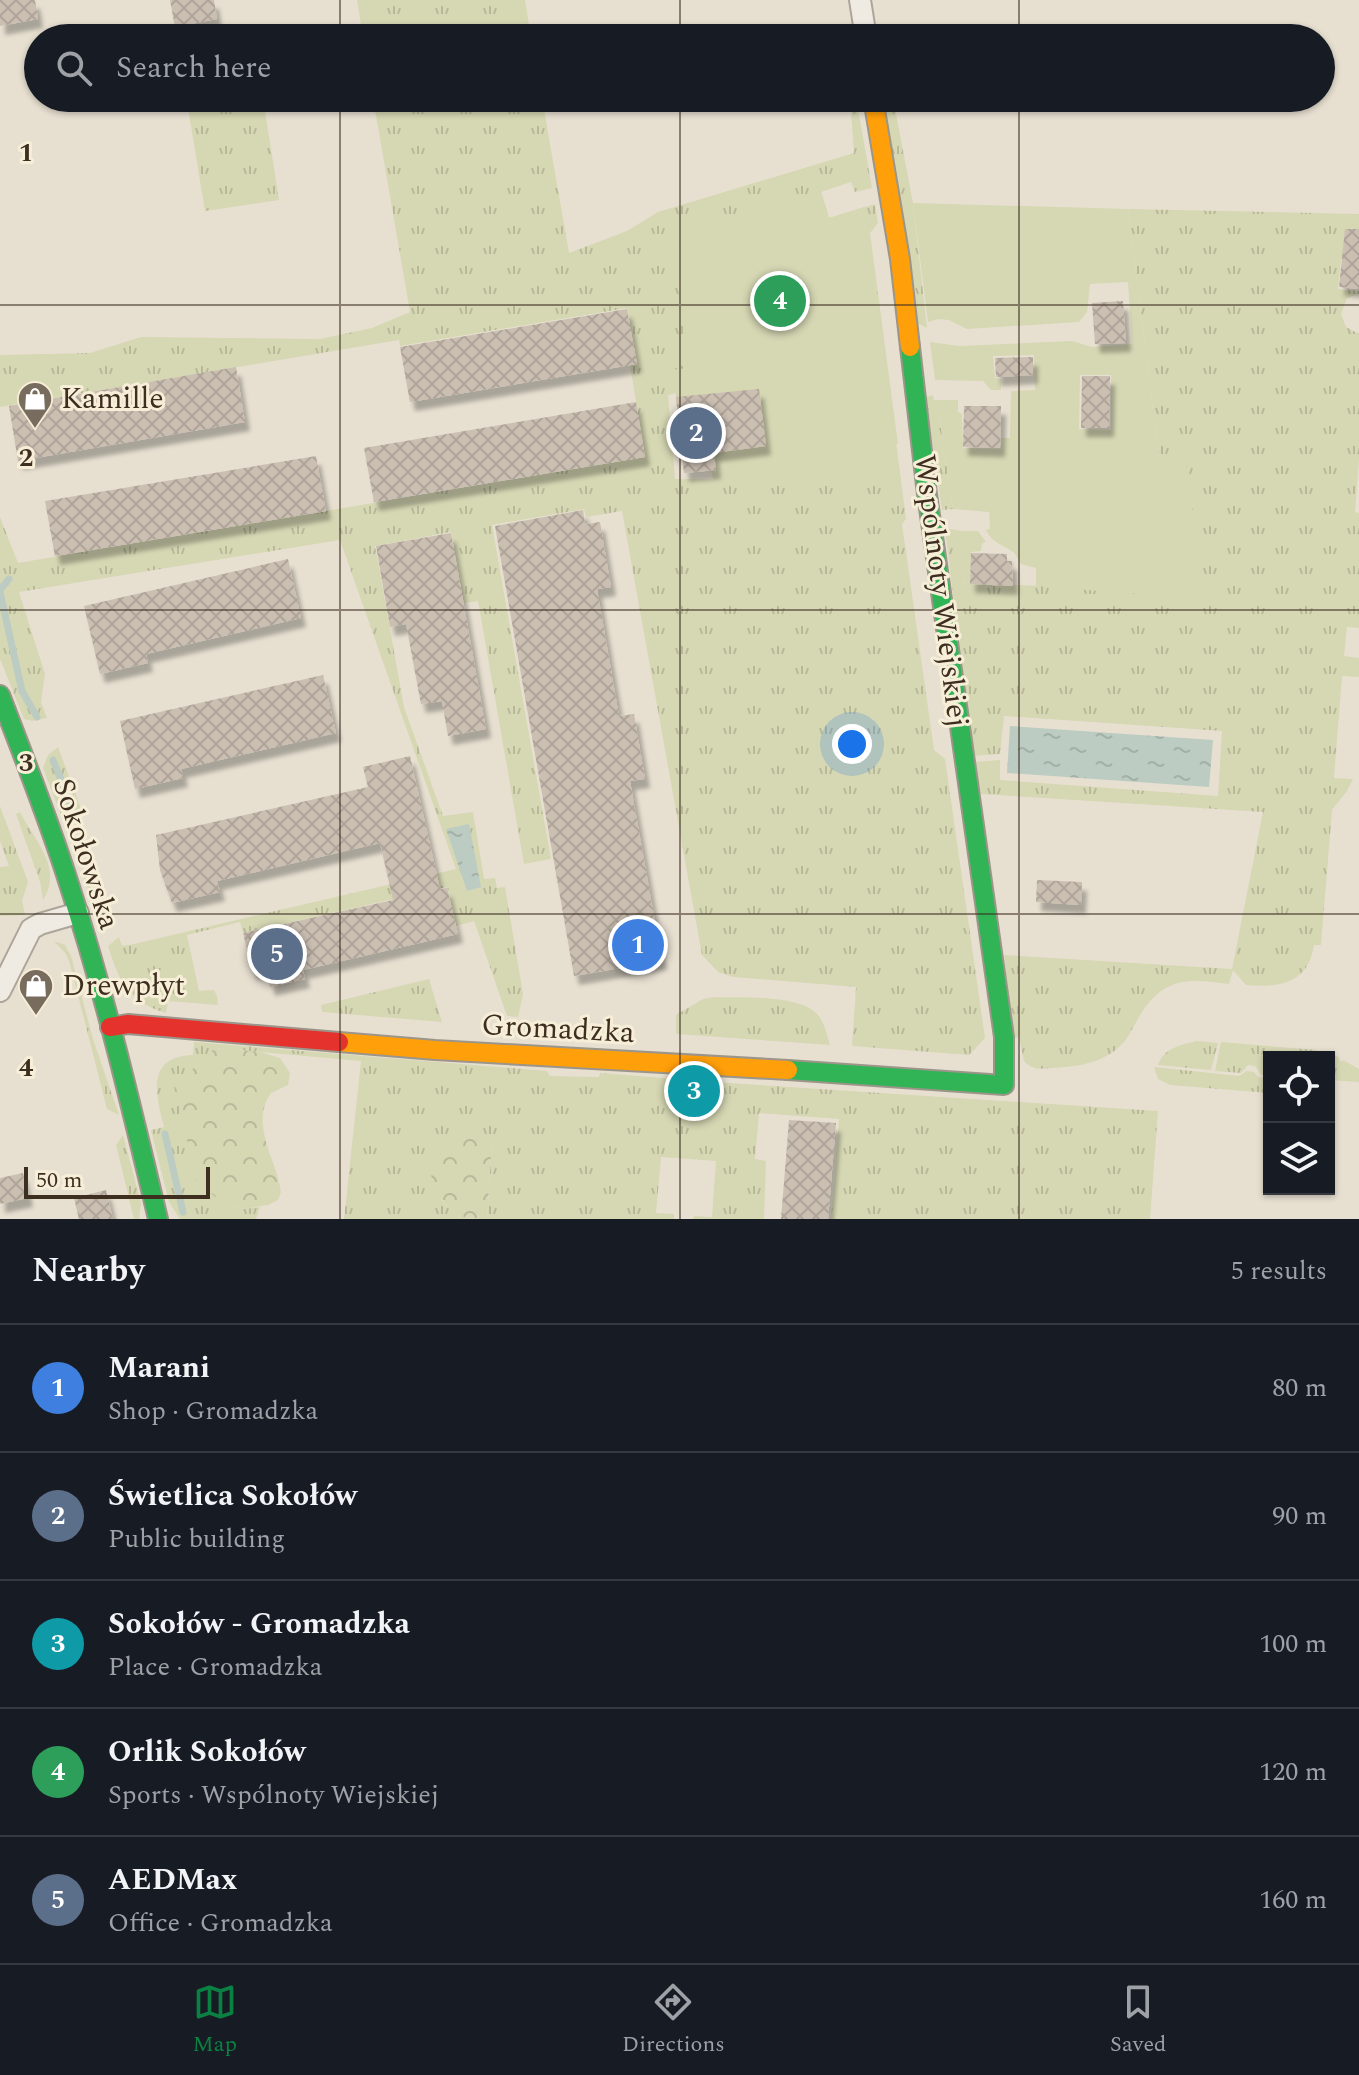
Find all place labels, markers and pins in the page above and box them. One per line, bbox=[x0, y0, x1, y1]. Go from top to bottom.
pin: 4 bbox=[754, 271, 806, 331]
place label: Kamille bbox=[61, 376, 164, 422]
shop icon: Kamille bbox=[16, 380, 54, 430]
pin: 2 bbox=[670, 403, 722, 463]
pin: 1 bbox=[612, 915, 664, 975]
pin: 5 bbox=[251, 924, 303, 984]
place label: Drewpłyt bbox=[62, 963, 185, 1009]
shop icon: Drewpłyt bbox=[17, 967, 55, 1017]
pin: 3 bbox=[668, 1061, 720, 1121]

